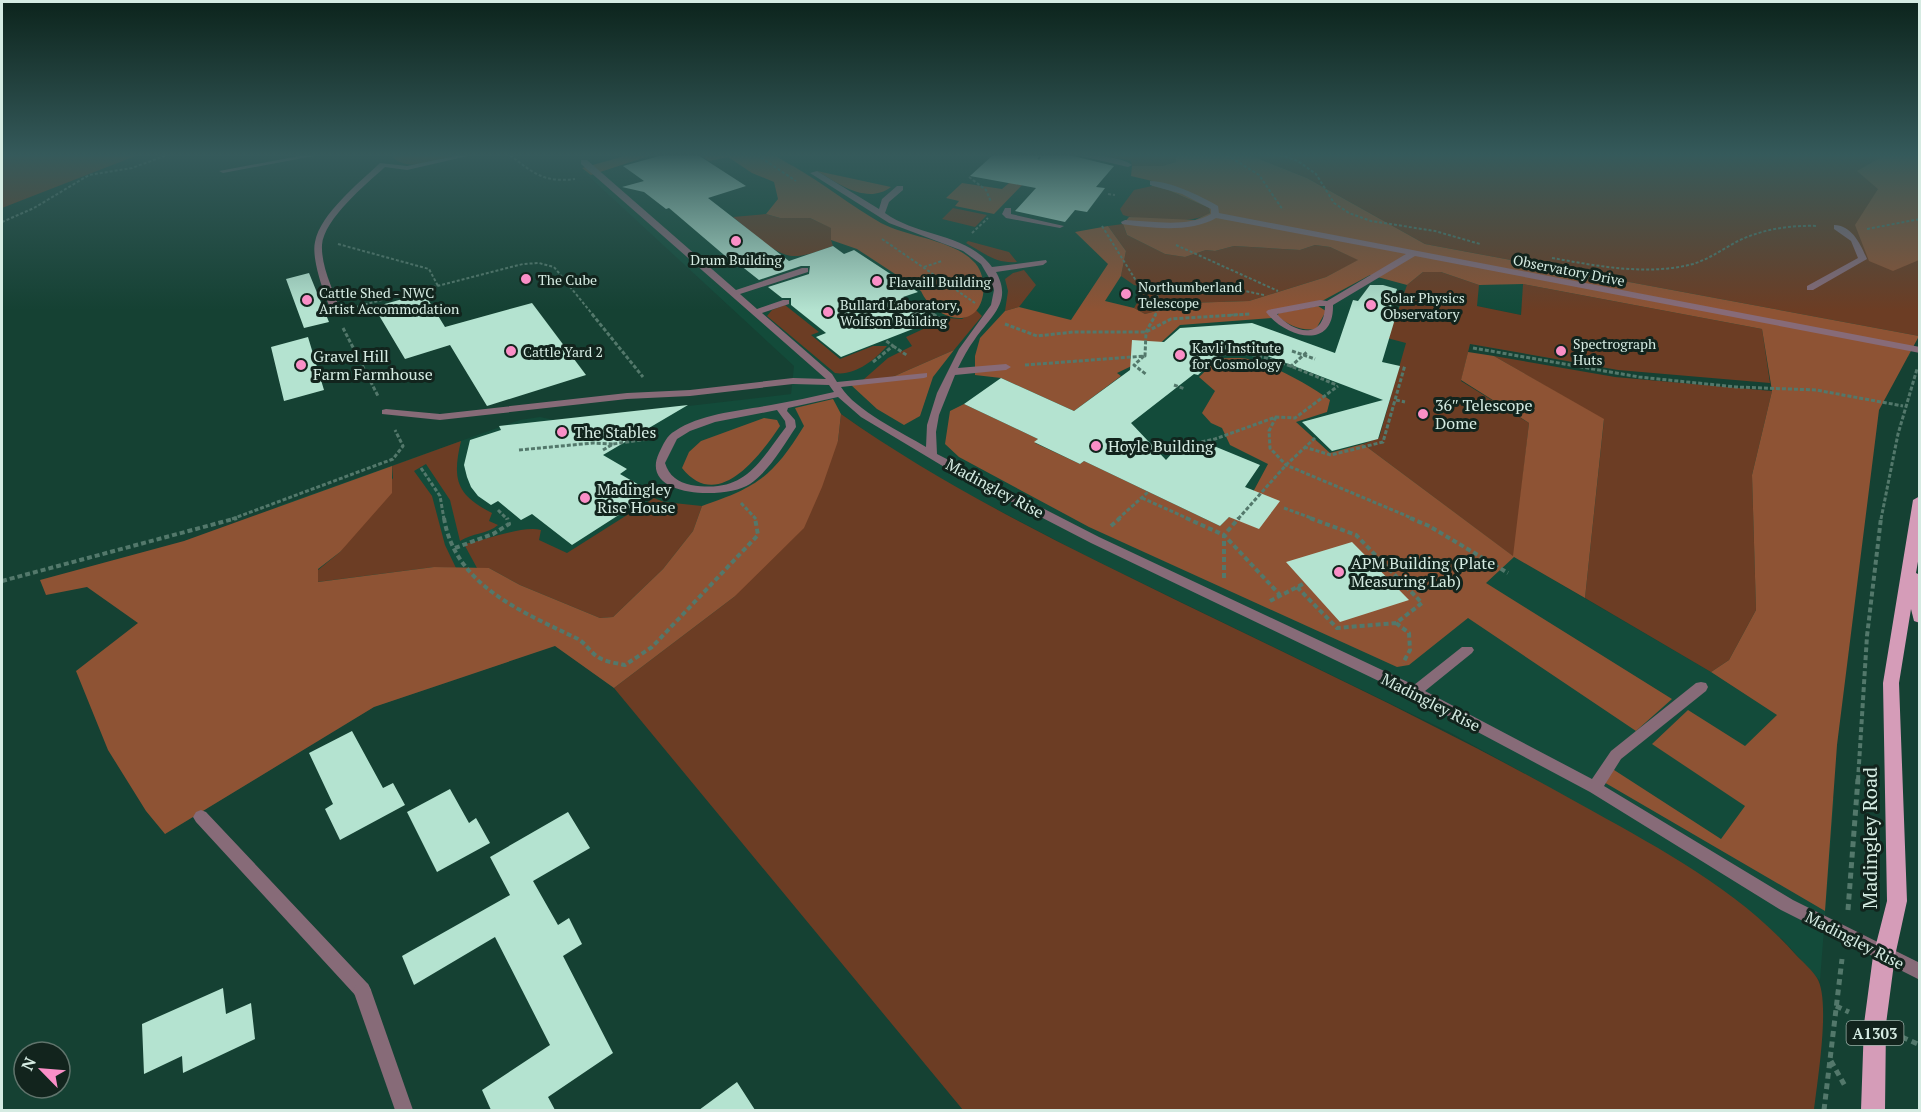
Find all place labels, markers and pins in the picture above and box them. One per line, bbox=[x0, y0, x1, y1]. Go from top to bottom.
marker: Drum Building bbox=[729, 234, 743, 248]
place label: Drum Building bbox=[690, 250, 782, 269]
place label: The Cube bbox=[538, 270, 597, 289]
marker: The Cube bbox=[519, 272, 533, 286]
place label: Flavaill Building bbox=[889, 272, 991, 291]
marker: Flavaill Building bbox=[870, 274, 884, 288]
place label: Northumberland Telescope bbox=[1138, 277, 1243, 312]
place label: Cattle Shed - NWC Artist Accommodation bbox=[319, 283, 460, 318]
marker: Northumberland Telescope bbox=[1119, 287, 1133, 301]
place label: Solar Physics Observatory bbox=[1383, 288, 1465, 323]
marker: Cattle Shed - NWC Artist Accommodation bbox=[300, 293, 314, 307]
place label: Bullard Laboratory, Wolfson Building bbox=[840, 295, 960, 330]
marker: Solar Physics Observatory bbox=[1364, 298, 1378, 312]
marker: Bullard Laboratory, Wolfson Building bbox=[821, 305, 835, 319]
place label: Spectrograph Huts bbox=[1573, 334, 1656, 369]
place label: Kavli Institute for Cosmology bbox=[1192, 338, 1283, 373]
place label: Cattle Yard 2 bbox=[523, 342, 603, 361]
marker: Cattle Yard 2 bbox=[504, 344, 518, 358]
marker: Spectrograph Huts bbox=[1554, 344, 1568, 358]
place label: Gravel Hill Farm Farmhouse bbox=[313, 345, 433, 385]
marker: Kavli Institute for Cosmology bbox=[1173, 348, 1187, 362]
marker: Gravel Hill Farm Farmhouse bbox=[294, 358, 308, 372]
place label: 36″ Telescope Dome bbox=[1435, 394, 1532, 434]
marker: 36″ Telescope Dome bbox=[1416, 407, 1430, 421]
place label: The Stables bbox=[574, 421, 656, 443]
marker: The Stables bbox=[555, 425, 569, 439]
place label: Hoyle Building bbox=[1108, 435, 1214, 457]
marker: Hoyle Building bbox=[1089, 439, 1103, 453]
place label: Madingley Rise House bbox=[597, 478, 676, 518]
marker: Madingley Rise House bbox=[578, 491, 592, 505]
place label: APM Building (Plate Measuring Lab) bbox=[1351, 552, 1495, 592]
marker: APM Building (Plate Measuring Lab) bbox=[1332, 565, 1346, 579]

